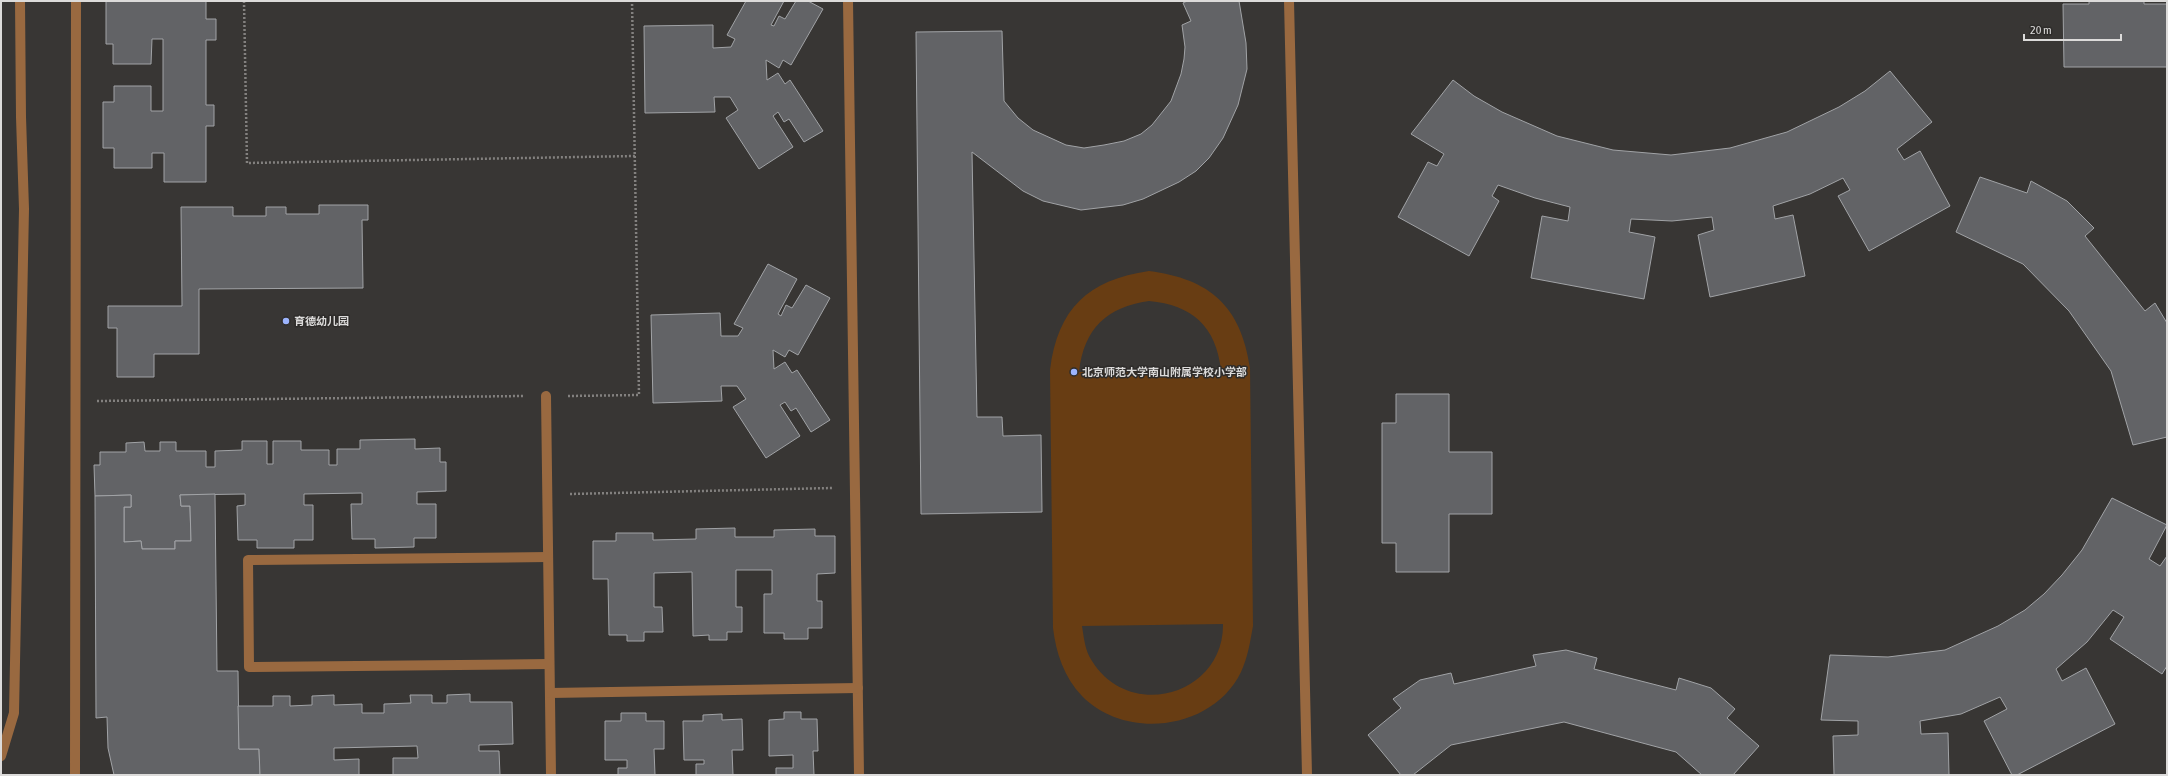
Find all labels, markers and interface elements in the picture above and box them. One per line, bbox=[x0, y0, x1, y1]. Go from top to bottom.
scale bar bbox=[2024, 16, 2121, 42]
text: 20 m bbox=[2030, 23, 2052, 37]
place label: 育德幼儿园 bbox=[294, 315, 349, 327]
marker: 育德幼儿园 bbox=[281, 316, 291, 326]
place label: 北京师范大学南山附属学校小学部 bbox=[1082, 366, 1247, 378]
marker: 北京师范大学南山附属学校小学部 bbox=[1069, 367, 1079, 377]

